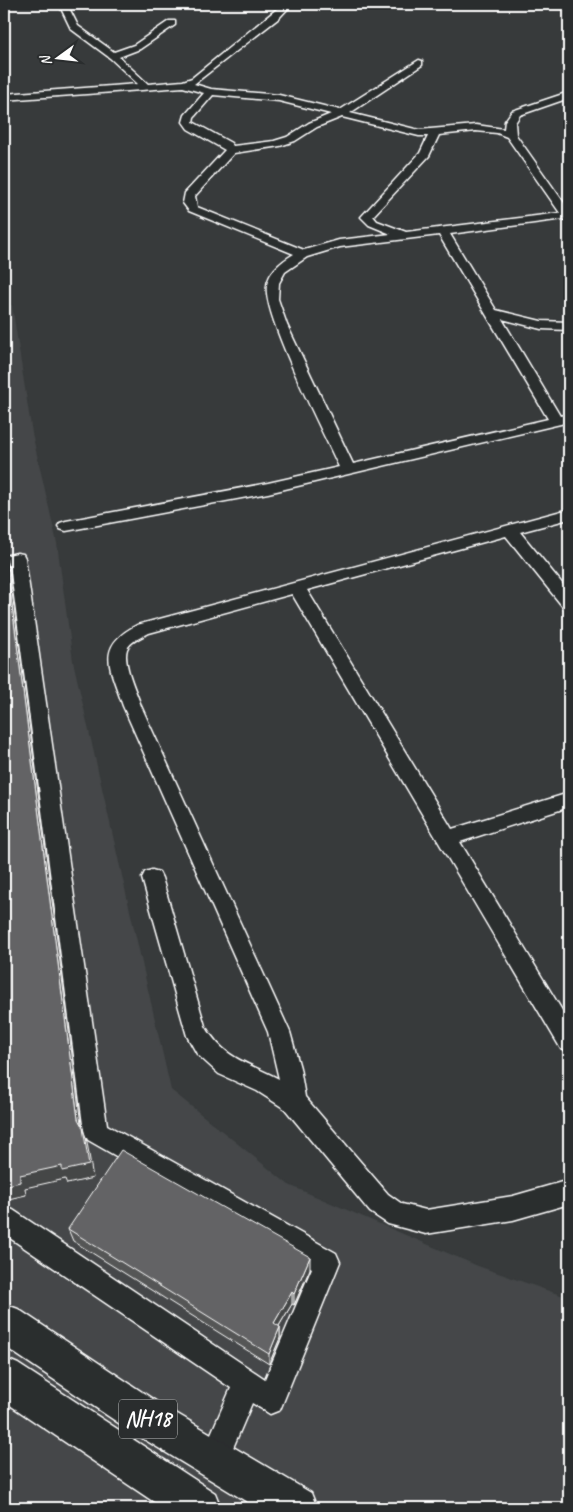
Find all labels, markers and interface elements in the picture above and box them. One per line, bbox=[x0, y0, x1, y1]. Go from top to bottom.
north arrow bbox=[32, 32, 82, 82]
text: N bbox=[36, 53, 55, 68]
road number: NH18 bbox=[119, 1400, 177, 1438]

